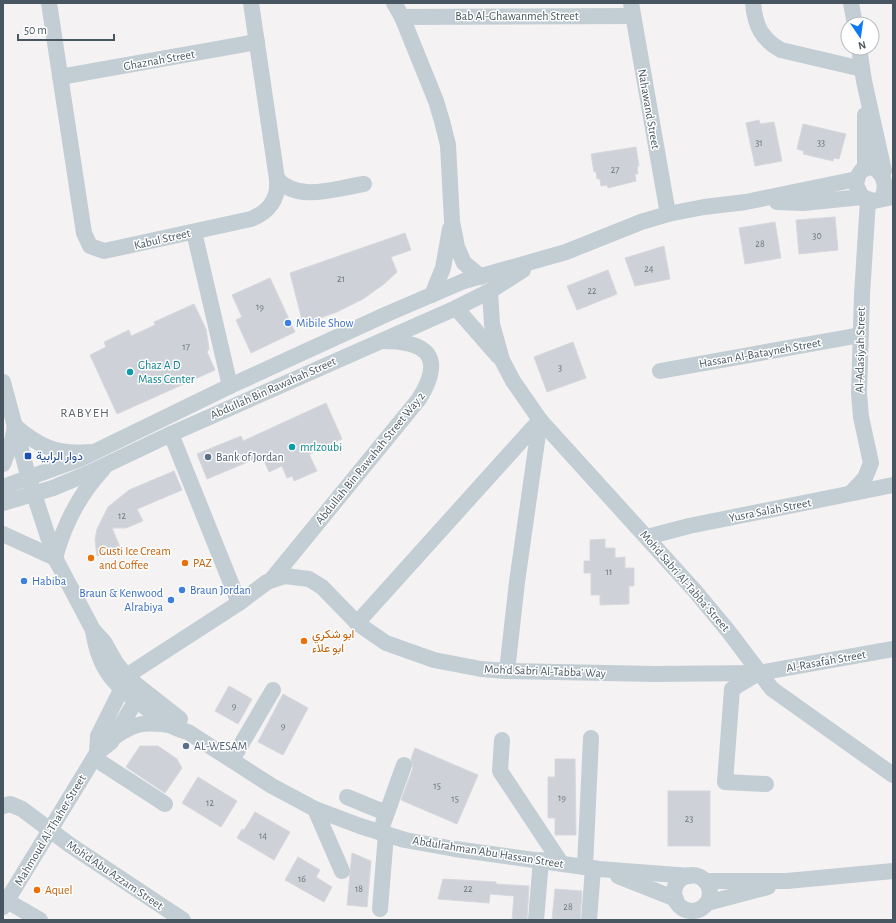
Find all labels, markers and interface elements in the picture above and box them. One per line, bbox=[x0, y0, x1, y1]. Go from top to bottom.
street label: Bab Al-Ghawanmeh Street bbox=[455, 10, 579, 22]
scale bar bbox=[18, 16, 114, 42]
north arrow bbox=[840, 16, 880, 56]
text: 50 m bbox=[24, 24, 47, 36]
text: N bbox=[857, 39, 867, 51]
street label: Ghaznah Street bbox=[122, 48, 196, 72]
street label: Nahawand Street bbox=[636, 68, 662, 150]
house number: 31 bbox=[755, 138, 763, 148]
house number: 33 bbox=[817, 138, 825, 148]
house number: 27 bbox=[611, 165, 619, 175]
street label: Kabul Street bbox=[133, 227, 192, 251]
house number: 30 bbox=[812, 231, 822, 241]
house number: 28 bbox=[755, 239, 765, 249]
house number: 24 bbox=[644, 264, 654, 274]
house number: 21 bbox=[337, 274, 345, 284]
house number: 22 bbox=[587, 286, 597, 296]
house number: 19 bbox=[256, 302, 264, 312]
street label: Al-Adasiyah Street bbox=[853, 307, 868, 393]
place label: Mibile Show bbox=[296, 317, 354, 329]
marker: Mibile Show bbox=[283, 318, 293, 328]
street label: Hassan Al-Batayneh Street bbox=[698, 336, 822, 371]
house number: 17 bbox=[182, 342, 190, 352]
street label: Abdullah Bin Rawahah Street bbox=[208, 355, 338, 421]
place label: Ghaz A D Mass Center bbox=[138, 359, 195, 385]
house number: 3 bbox=[558, 363, 562, 373]
marker: Ghaz A D Mass Center bbox=[125, 367, 135, 377]
street label: Abdullah Bin Rawahah Street Way 2 bbox=[313, 389, 428, 527]
district label: RABYEH bbox=[60, 407, 110, 420]
place label: mrlzoubi bbox=[300, 441, 342, 453]
marker: mrlzoubi bbox=[287, 442, 297, 452]
place label: دوار الرابية bbox=[36, 450, 83, 464]
marker: دوار الرابية bbox=[23, 451, 33, 461]
place label: Bank of Jordan bbox=[216, 451, 284, 463]
marker: Bank of Jordan bbox=[203, 452, 213, 462]
street label: Yusra Salah Street bbox=[728, 496, 812, 524]
house number: 12 bbox=[118, 511, 126, 521]
street label: Moh'd Sabri Al-Tabba' Street bbox=[638, 528, 732, 634]
place label: Gusti Ice Cream and Coffee bbox=[99, 545, 171, 571]
marker: Gusti Ice Cream and Coffee bbox=[86, 553, 96, 563]
place label: PAZ bbox=[193, 557, 212, 569]
marker: PAZ bbox=[180, 558, 190, 568]
house number: 11 bbox=[606, 567, 612, 577]
place label: Habiba bbox=[32, 575, 67, 587]
marker: Habiba bbox=[19, 576, 29, 586]
place label: Braun Jordan bbox=[190, 584, 251, 596]
marker: Braun Jordan bbox=[177, 585, 187, 595]
place label: Braun & Kenwood Alrabiya bbox=[79, 587, 163, 614]
marker: Braun & Kenwood Alrabiya bbox=[166, 595, 176, 605]
place label: ابو شكري ابو علاء bbox=[312, 628, 354, 656]
marker: ابو شكري ابو علاء bbox=[299, 636, 309, 646]
street label: Al-Rasafah Street bbox=[785, 648, 867, 674]
street label: Moh'd Sabri Al-Tabba' Way bbox=[484, 663, 606, 680]
house number: 9 bbox=[232, 701, 237, 711]
house number: 9 bbox=[281, 721, 286, 731]
place label: AL-WESAM bbox=[194, 740, 247, 752]
marker: AL-WESAM bbox=[181, 741, 191, 751]
street label: Mahmoud Al-Thaher Street bbox=[12, 772, 88, 888]
house number: 15 bbox=[433, 781, 441, 791]
house number: 19 bbox=[558, 793, 566, 803]
house number: 15 bbox=[451, 794, 459, 804]
house number: 12 bbox=[206, 798, 214, 808]
house number: 23 bbox=[685, 814, 693, 824]
house number: 14 bbox=[259, 831, 267, 841]
street label: Abdulrahman Abu Hassan Street bbox=[412, 834, 564, 870]
street label: Moh'd Abu Azzam Street bbox=[65, 838, 166, 912]
house number: 16 bbox=[298, 874, 306, 884]
place label: Aquel bbox=[45, 884, 72, 896]
house number: 18 bbox=[355, 884, 363, 894]
house number: 22 bbox=[463, 884, 473, 894]
marker: Aquel bbox=[32, 885, 42, 895]
house number: 28 bbox=[563, 902, 573, 912]

